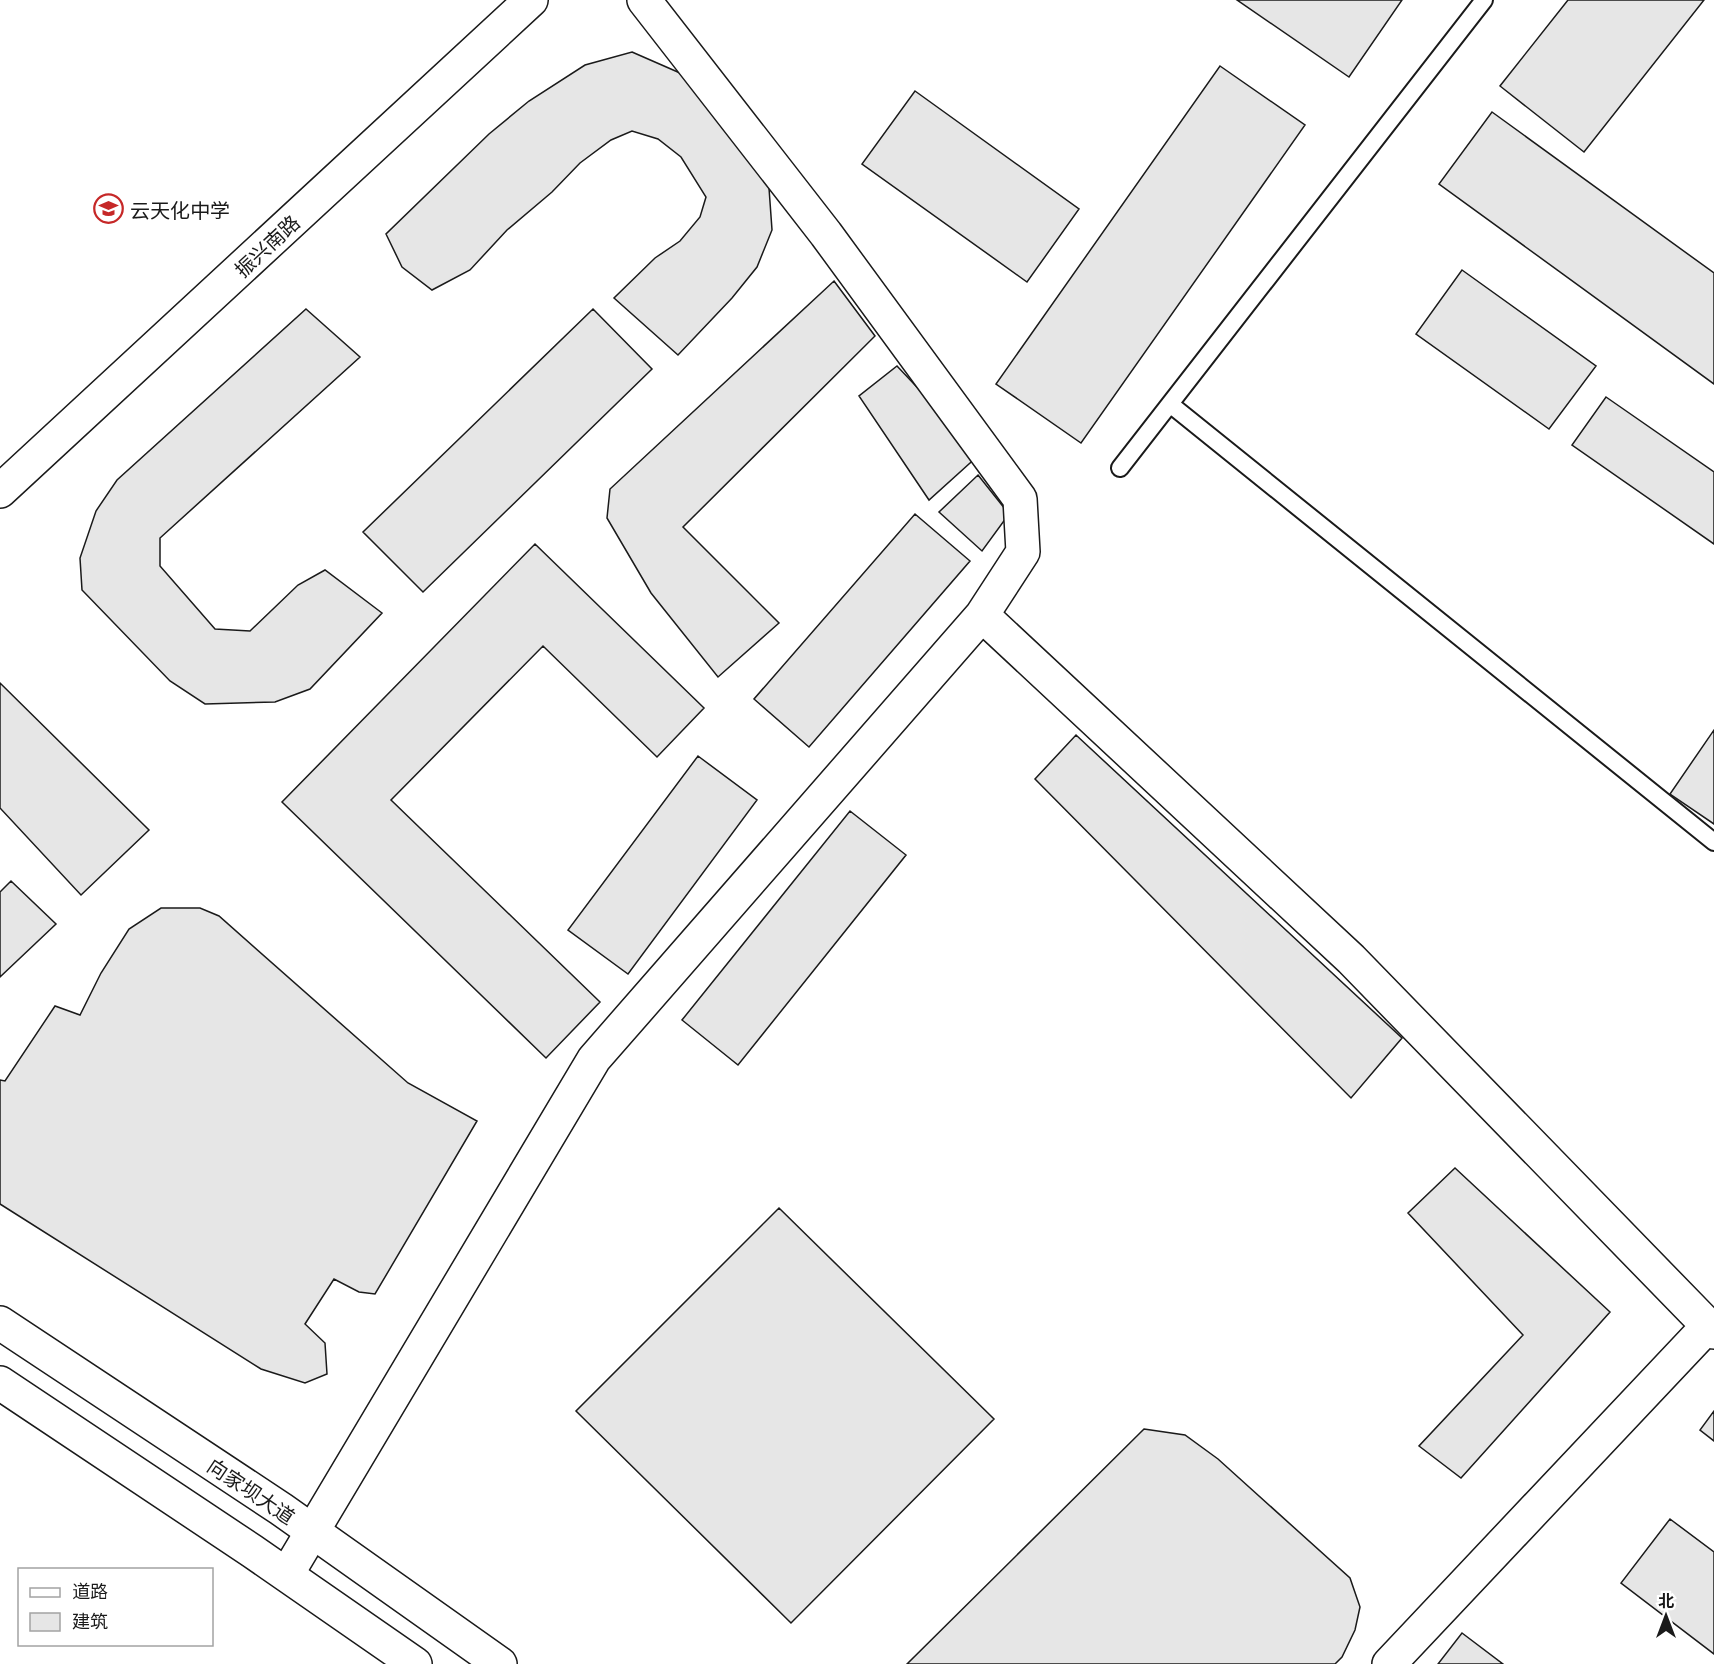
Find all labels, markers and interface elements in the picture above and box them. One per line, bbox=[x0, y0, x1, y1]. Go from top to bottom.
school or university icon: 云天化中学 bbox=[93, 193, 125, 225]
place label: 云天化中学 bbox=[130, 194, 230, 224]
street label: 振兴南路 bbox=[227, 207, 305, 283]
street label: 向家坝大道 bbox=[202, 1450, 302, 1530]
legend bbox=[18, 1568, 213, 1646]
text: 道路 bbox=[72, 1577, 108, 1604]
north arrow bbox=[1636, 1586, 1696, 1646]
text: 北 bbox=[1658, 1588, 1674, 1612]
text: 建筑 bbox=[72, 1607, 108, 1634]

